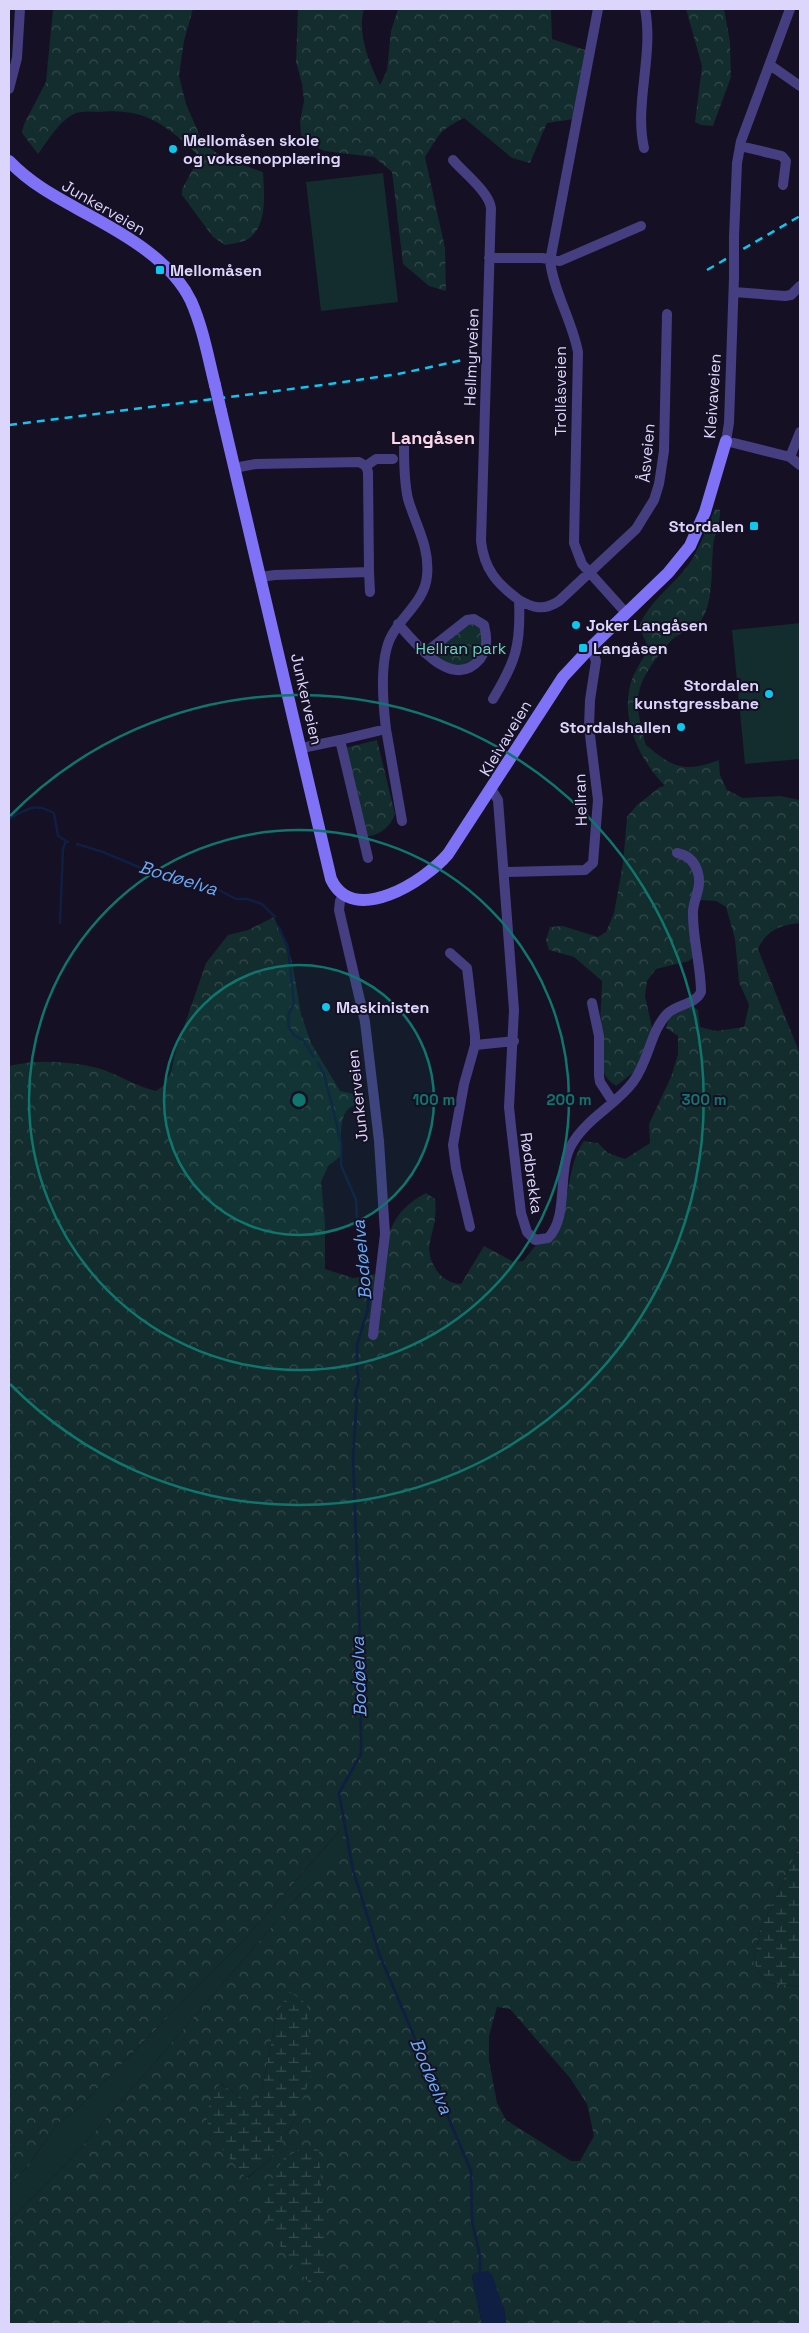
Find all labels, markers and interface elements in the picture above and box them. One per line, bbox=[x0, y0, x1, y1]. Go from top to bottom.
place label: Mellomåsen skole og voksenopplæring bbox=[183, 130, 341, 169]
marker: Mellomåsen skole og voksenopplæring bbox=[167, 143, 179, 155]
street label: Junkerveien bbox=[58, 175, 149, 240]
place label: Mellomåsen bbox=[170, 260, 262, 281]
marker: Mellomåsen bbox=[154, 264, 166, 276]
street label: Hellmyrveien bbox=[459, 308, 484, 406]
street label: Trollåsveien bbox=[550, 346, 571, 436]
street label: Kleivaveien bbox=[699, 353, 726, 439]
street label: Åsveien bbox=[633, 423, 660, 483]
district label: Langåsen bbox=[391, 426, 475, 449]
place label: Stordalen bbox=[669, 516, 744, 537]
marker: Stordalen bbox=[748, 520, 760, 532]
place label: Joker Langåsen bbox=[586, 615, 708, 636]
marker: Joker Langåsen bbox=[570, 619, 582, 631]
park label: Hellran park bbox=[416, 638, 507, 659]
place label: Langåsen bbox=[593, 638, 668, 659]
marker: Langåsen bbox=[577, 642, 589, 654]
street label: Junkerveien bbox=[286, 651, 327, 747]
place label: Stordalen kunstgressbane bbox=[634, 675, 759, 714]
marker: Stordalen kunstgressbane bbox=[763, 688, 775, 700]
street label: Kleivaveien bbox=[474, 696, 536, 780]
place label: Stordalshallen bbox=[560, 717, 671, 738]
marker: Stordalshallen bbox=[675, 721, 687, 733]
street label: Hellran bbox=[569, 773, 592, 827]
water label: Bodøelva bbox=[136, 855, 221, 900]
place label: Maskinisten bbox=[336, 997, 429, 1018]
marker: Maskinisten bbox=[320, 1001, 332, 1013]
street label: Junkerveien bbox=[342, 1048, 373, 1143]
text: 100 m bbox=[413, 1090, 455, 1109]
text: 200 m bbox=[547, 1090, 591, 1109]
text: 300 m bbox=[681, 1090, 727, 1109]
centre of rings bbox=[290, 1091, 308, 1109]
street label: Rødbrekka bbox=[515, 1131, 548, 1215]
water label: Bodøelva bbox=[346, 1218, 376, 1301]
water label: Bodøelva bbox=[346, 1636, 371, 1718]
water label: Bodøelva bbox=[405, 2034, 458, 2118]

